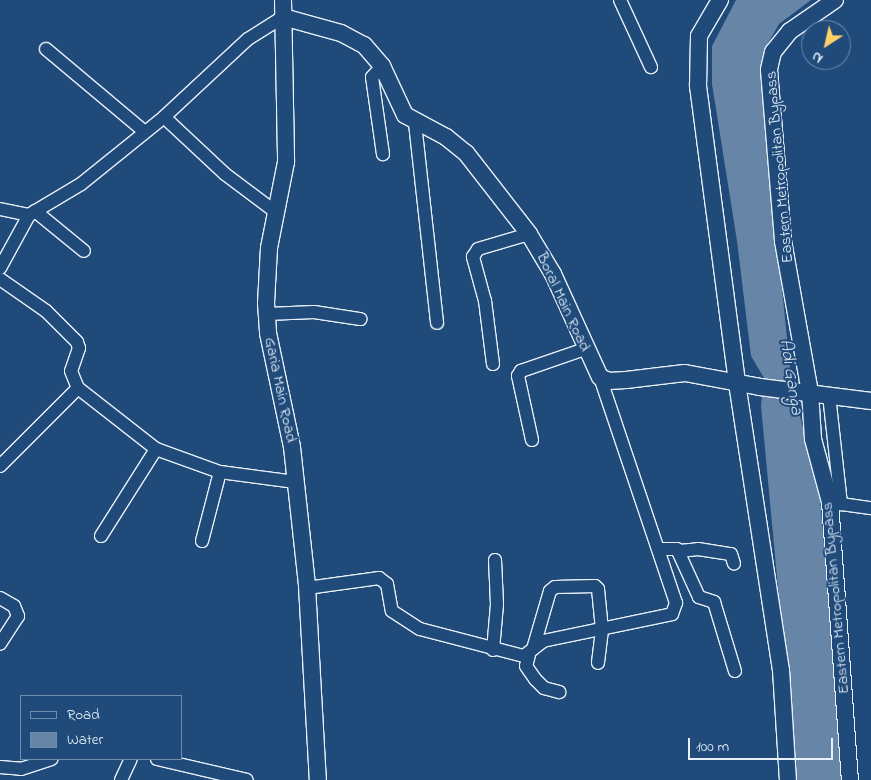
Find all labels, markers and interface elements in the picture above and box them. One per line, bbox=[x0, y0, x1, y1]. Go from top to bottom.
north arrow bbox=[801, 20, 851, 70]
text: N bbox=[808, 46, 828, 68]
street label: Eastern Metropolitan Bypass bbox=[762, 70, 798, 264]
street label: Boral Main Road bbox=[532, 249, 594, 355]
street label: Garia Main Road bbox=[259, 336, 301, 444]
water label: Adi Ganga bbox=[773, 337, 807, 417]
street label: Eastern Metropolitan Bypass bbox=[818, 501, 854, 695]
legend bbox=[20, 695, 182, 760]
text: Road bbox=[67, 704, 100, 726]
scale bar bbox=[691, 728, 836, 760]
text: Water bbox=[67, 729, 103, 751]
text: 100 m bbox=[696, 736, 729, 758]

